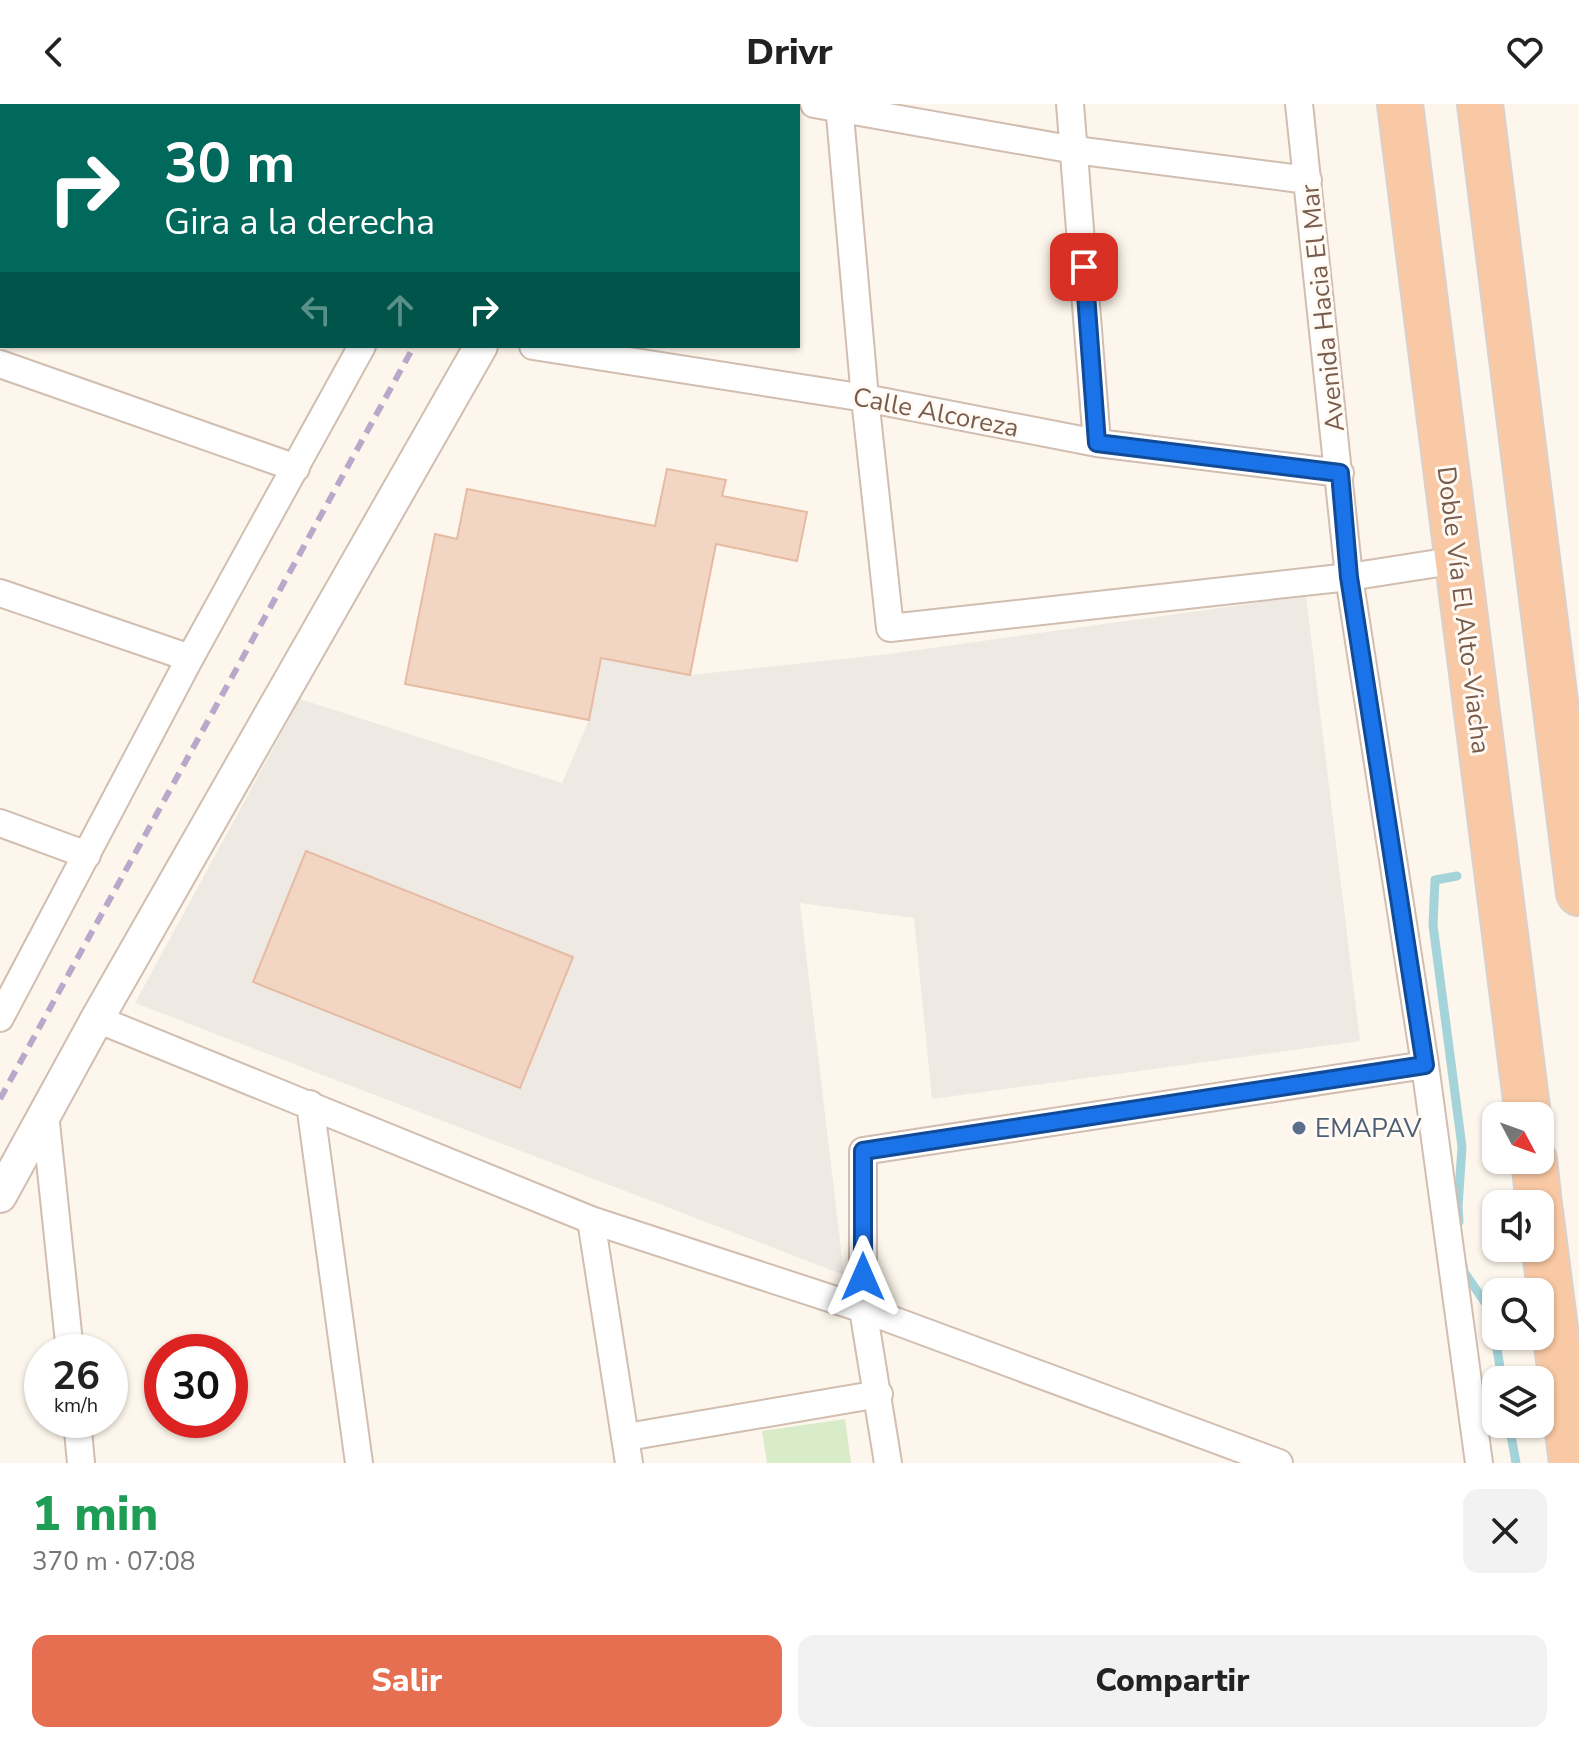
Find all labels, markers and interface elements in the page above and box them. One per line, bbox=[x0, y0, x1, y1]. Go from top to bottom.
text: Drivr bbox=[746, 28, 833, 77]
icon: back bbox=[32, 30, 76, 74]
icon: heart bbox=[1503, 30, 1547, 74]
text: 30 m bbox=[164, 125, 295, 202]
icon: right bbox=[32, 136, 136, 240]
street label: Avenida Hacia El Mar bbox=[1292, 182, 1353, 433]
text: Gira a la derecha bbox=[164, 198, 435, 247]
pin bbox=[1050, 233, 1118, 301]
icon: arrive bbox=[1062, 245, 1106, 289]
icon: left bbox=[294, 288, 338, 332]
icon: ahead bbox=[378, 288, 422, 332]
icon: right bbox=[462, 288, 506, 332]
street label: Calle Alcoreza bbox=[850, 379, 1022, 446]
street label: Doble Vía El Alto-Viacha bbox=[1429, 464, 1499, 756]
north arrow bbox=[1482, 1102, 1554, 1174]
map controls bbox=[1482, 1102, 1554, 1438]
place label: EMAPAV bbox=[1315, 1111, 1421, 1146]
marker: EMAPAV bbox=[1290, 1119, 1308, 1137]
button: sound bbox=[1482, 1190, 1554, 1262]
position arrow bbox=[821, 1235, 905, 1319]
button: search bbox=[1482, 1278, 1554, 1350]
speed limit sign: 30 bbox=[144, 1334, 248, 1438]
text: 26 bbox=[52, 1349, 100, 1403]
button: layers bbox=[1482, 1366, 1554, 1438]
text: km/h bbox=[54, 1392, 98, 1419]
text: 1 min bbox=[32, 1481, 158, 1547]
button: close bbox=[1463, 1489, 1547, 1573]
text: 370 m · 07:08 bbox=[32, 1544, 195, 1579]
button: Salir bbox=[32, 1635, 782, 1727]
button: Compartir bbox=[798, 1635, 1547, 1727]

